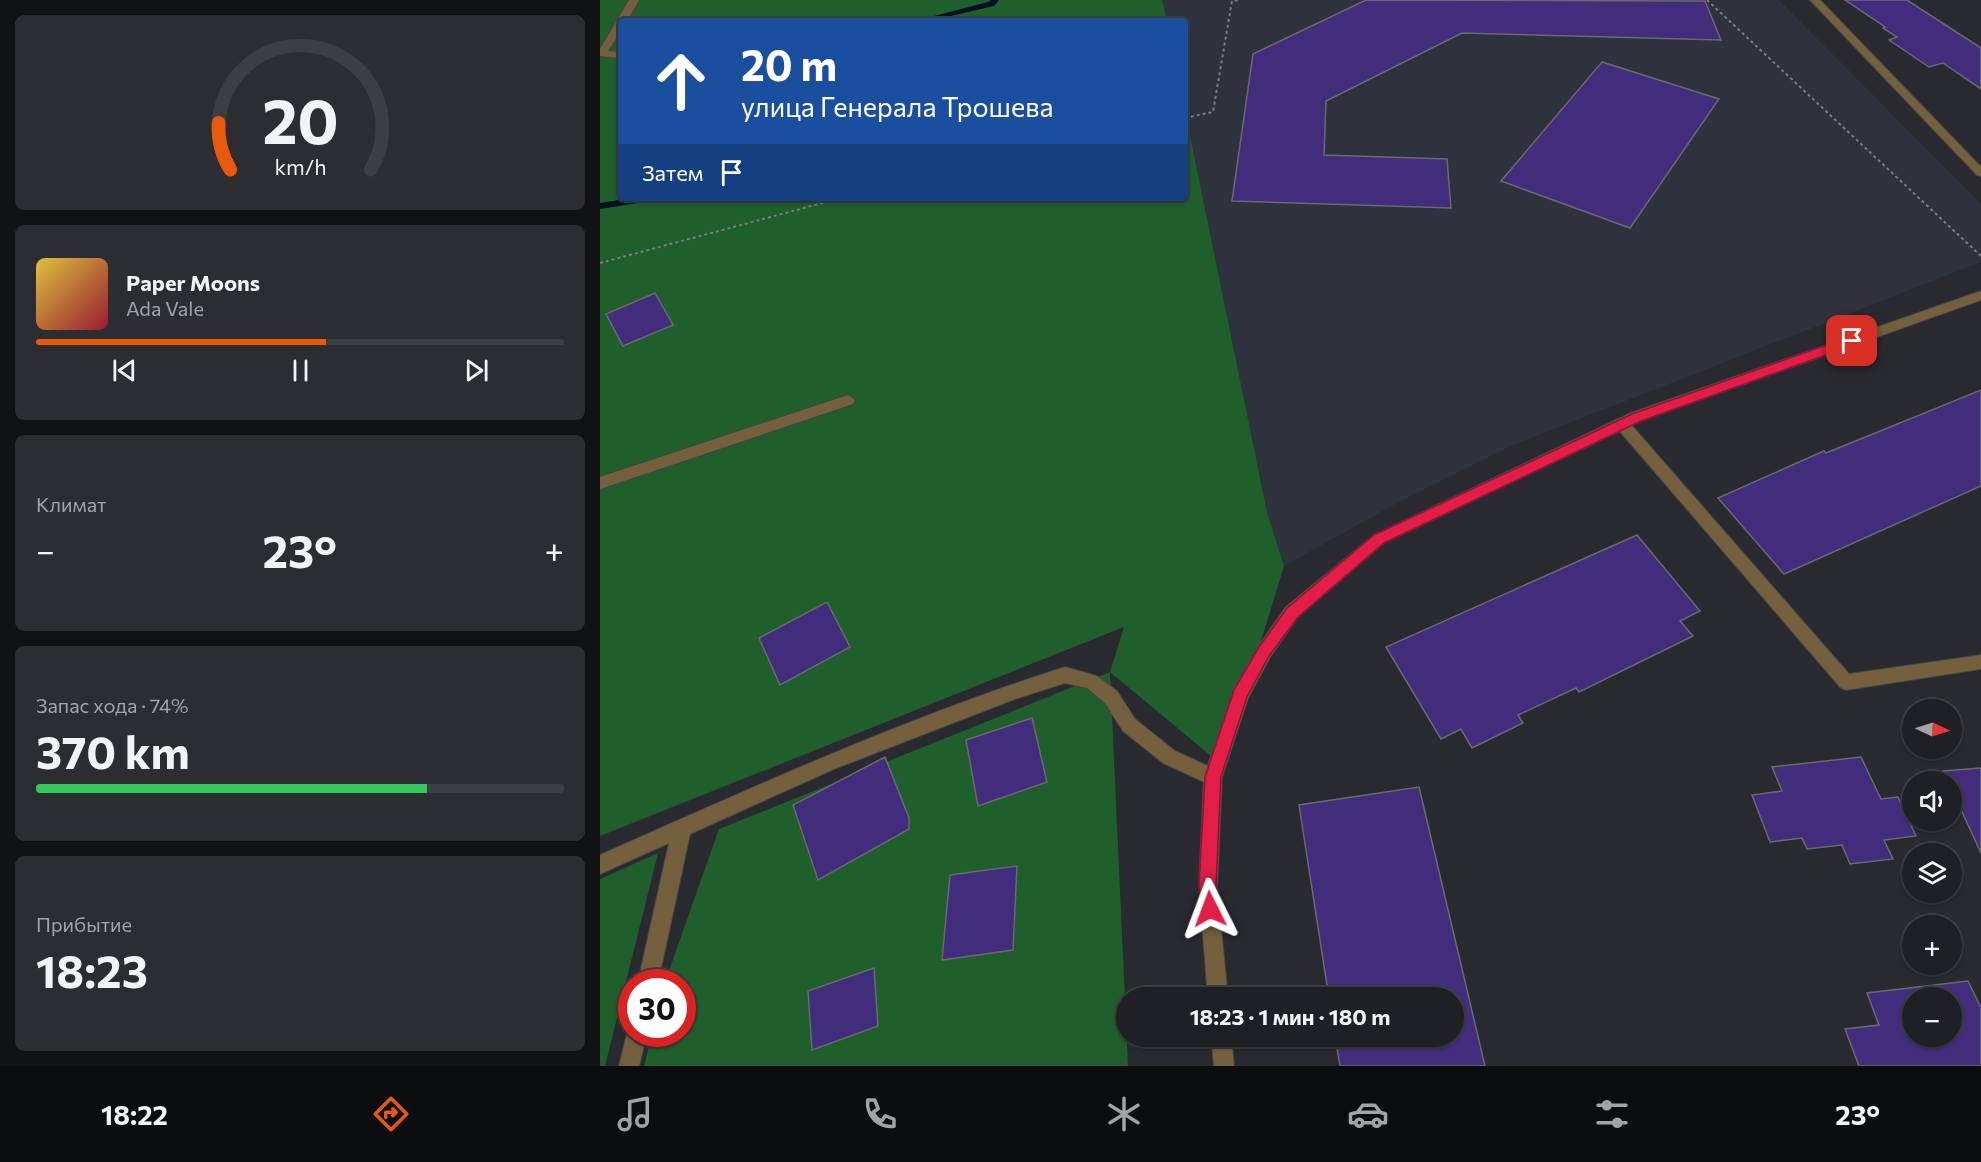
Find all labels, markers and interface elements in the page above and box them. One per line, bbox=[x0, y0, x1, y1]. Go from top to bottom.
text: 20 m bbox=[741, 38, 837, 90]
icon: ahead bbox=[642, 42, 720, 120]
text: 20 bbox=[262, 81, 338, 157]
text: улица Генерала Трошева bbox=[741, 90, 1054, 123]
text: km/h bbox=[274, 153, 326, 179]
icon: arrive bbox=[715, 156, 748, 189]
text: Затем bbox=[642, 159, 703, 186]
text: Paper Moons bbox=[126, 269, 260, 296]
text: Ada Vale bbox=[126, 296, 204, 320]
pin bbox=[1826, 315, 1877, 366]
icon: arrive bbox=[1835, 324, 1868, 357]
icon: previous bbox=[108, 354, 141, 387]
icon: pause bbox=[284, 354, 317, 387]
icon: next bbox=[460, 354, 493, 387]
text: Климат bbox=[36, 492, 106, 516]
text: 23° bbox=[263, 522, 337, 577]
text: − bbox=[36, 529, 55, 570]
text: + bbox=[545, 529, 564, 570]
text: Запас хода · 74% bbox=[36, 693, 189, 717]
north arrow bbox=[1902, 699, 1962, 759]
map controls bbox=[1902, 699, 1962, 1047]
text: 370 km bbox=[36, 723, 190, 778]
button: sound bbox=[1902, 771, 1962, 831]
button: layers bbox=[1902, 843, 1962, 903]
position arrow bbox=[1178, 877, 1242, 941]
text: Прибытие bbox=[36, 912, 132, 936]
button: + bbox=[1902, 915, 1962, 975]
text: 18:23 bbox=[36, 942, 148, 997]
speed limit sign: 30 bbox=[618, 969, 696, 1047]
button: − bbox=[1902, 987, 1962, 1047]
text: 18:23 · 1 мин · 180 m bbox=[1190, 1003, 1390, 1030]
icon: directions bbox=[370, 1093, 412, 1135]
icon: music bbox=[614, 1093, 656, 1135]
icon: phone bbox=[859, 1093, 901, 1135]
icon: climate bbox=[1103, 1093, 1145, 1135]
icon: car bbox=[1347, 1093, 1389, 1135]
icon: filters bbox=[1591, 1093, 1633, 1135]
text: 18:22 bbox=[101, 1098, 168, 1131]
text: 23° bbox=[1835, 1098, 1880, 1131]

